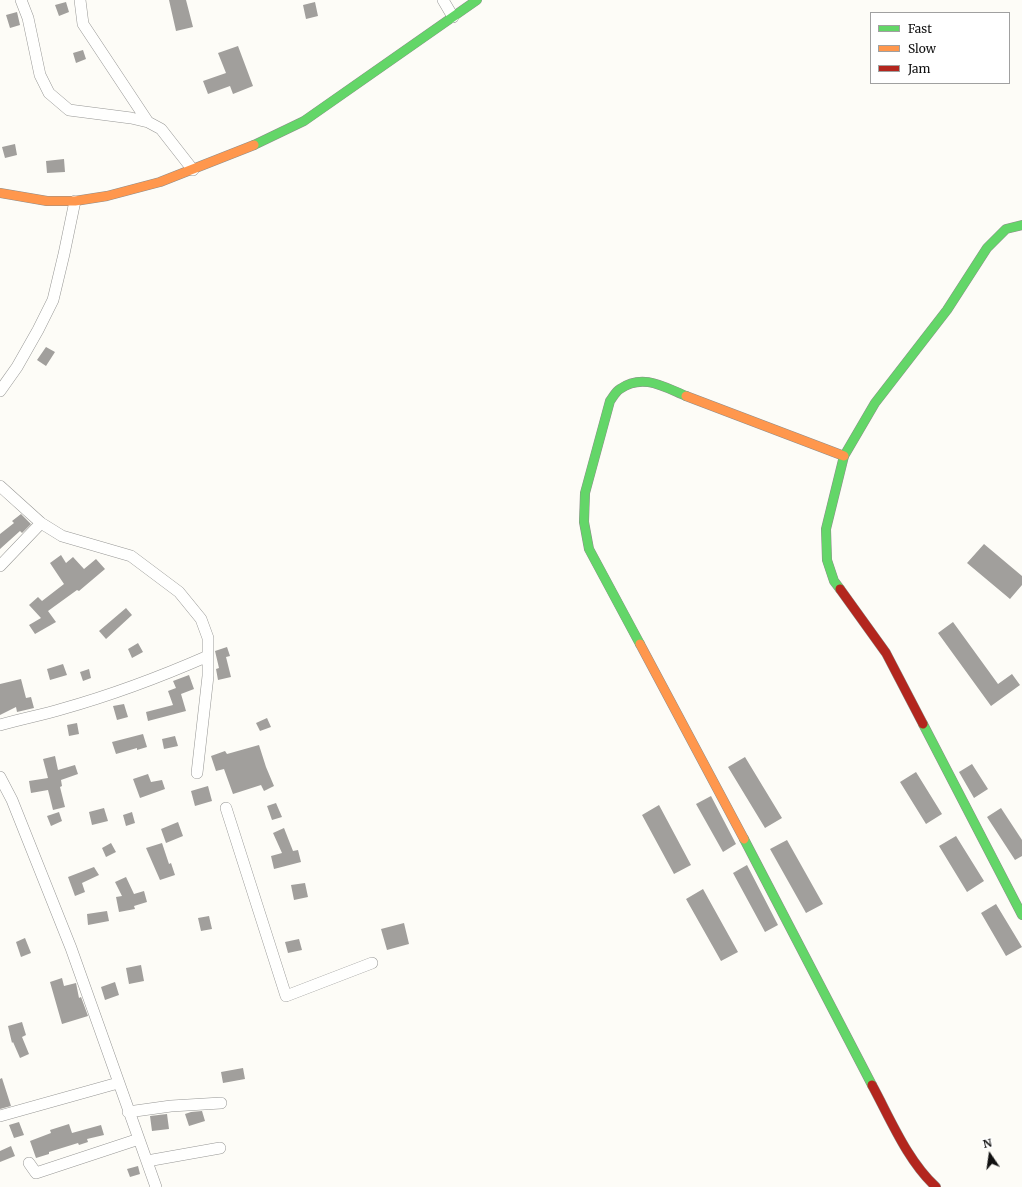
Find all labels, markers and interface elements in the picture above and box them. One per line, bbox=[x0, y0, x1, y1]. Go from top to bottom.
legend bbox=[870, 12, 1010, 84]
text: Fast bbox=[908, 21, 932, 36]
text: Slow bbox=[908, 41, 936, 56]
text: Jam bbox=[908, 61, 930, 76]
north arrow bbox=[970, 1135, 1010, 1175]
text: N bbox=[981, 1136, 993, 1151]

